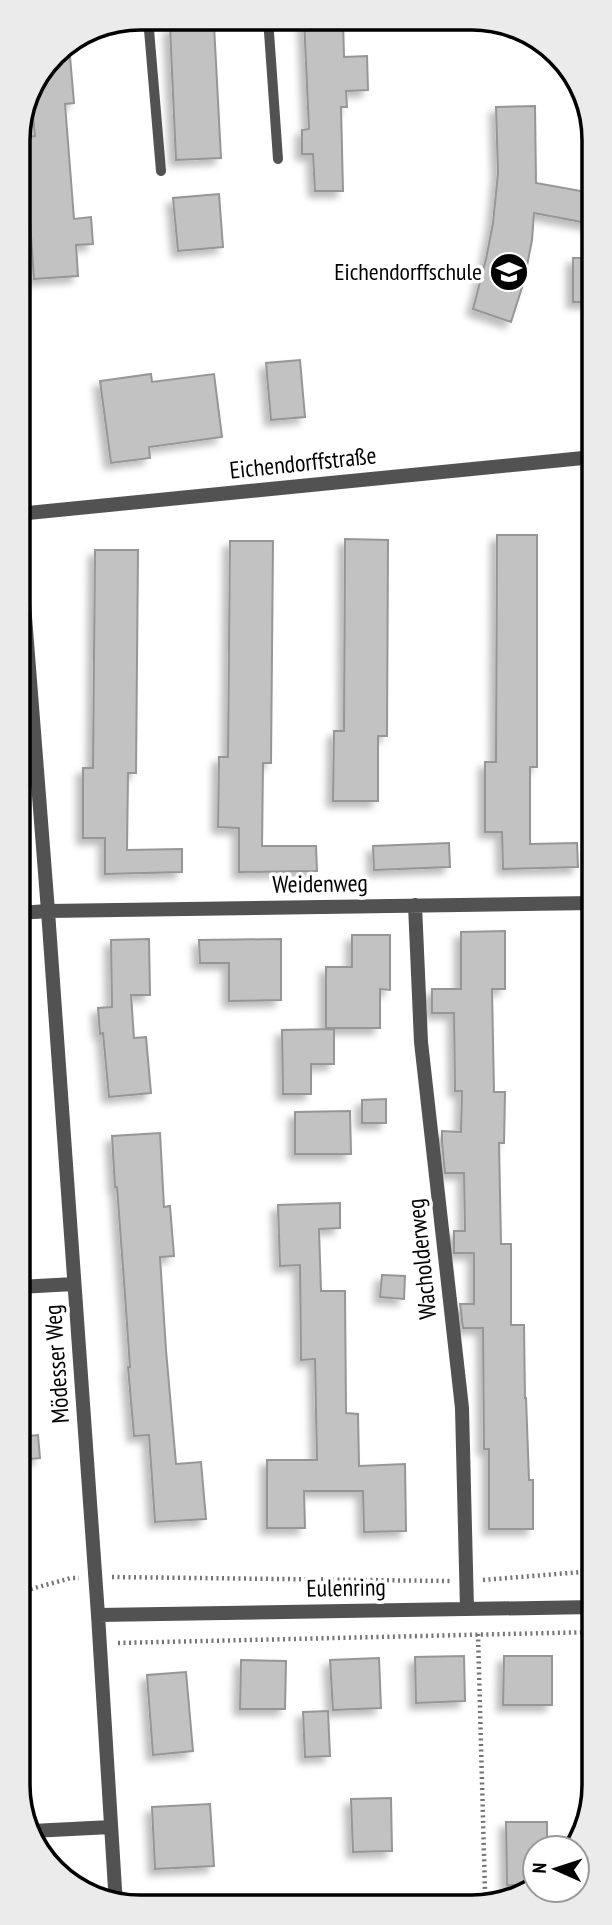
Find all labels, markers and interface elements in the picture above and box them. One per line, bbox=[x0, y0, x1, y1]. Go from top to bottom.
school or university icon: Eichendorffschule bbox=[488, 251, 530, 293]
place label: Eichendorffschule bbox=[334, 256, 482, 287]
street label: Eichendorffstraße bbox=[228, 439, 378, 486]
street label: Weidenweg bbox=[272, 867, 368, 900]
street label: Wacholderweg bbox=[400, 1197, 443, 1321]
street label: Mödesser Weg bbox=[37, 1304, 76, 1424]
street label: Eulenring bbox=[306, 1571, 386, 1604]
north arrow bbox=[521, 1834, 591, 1904]
text: N bbox=[527, 1862, 551, 1874]

